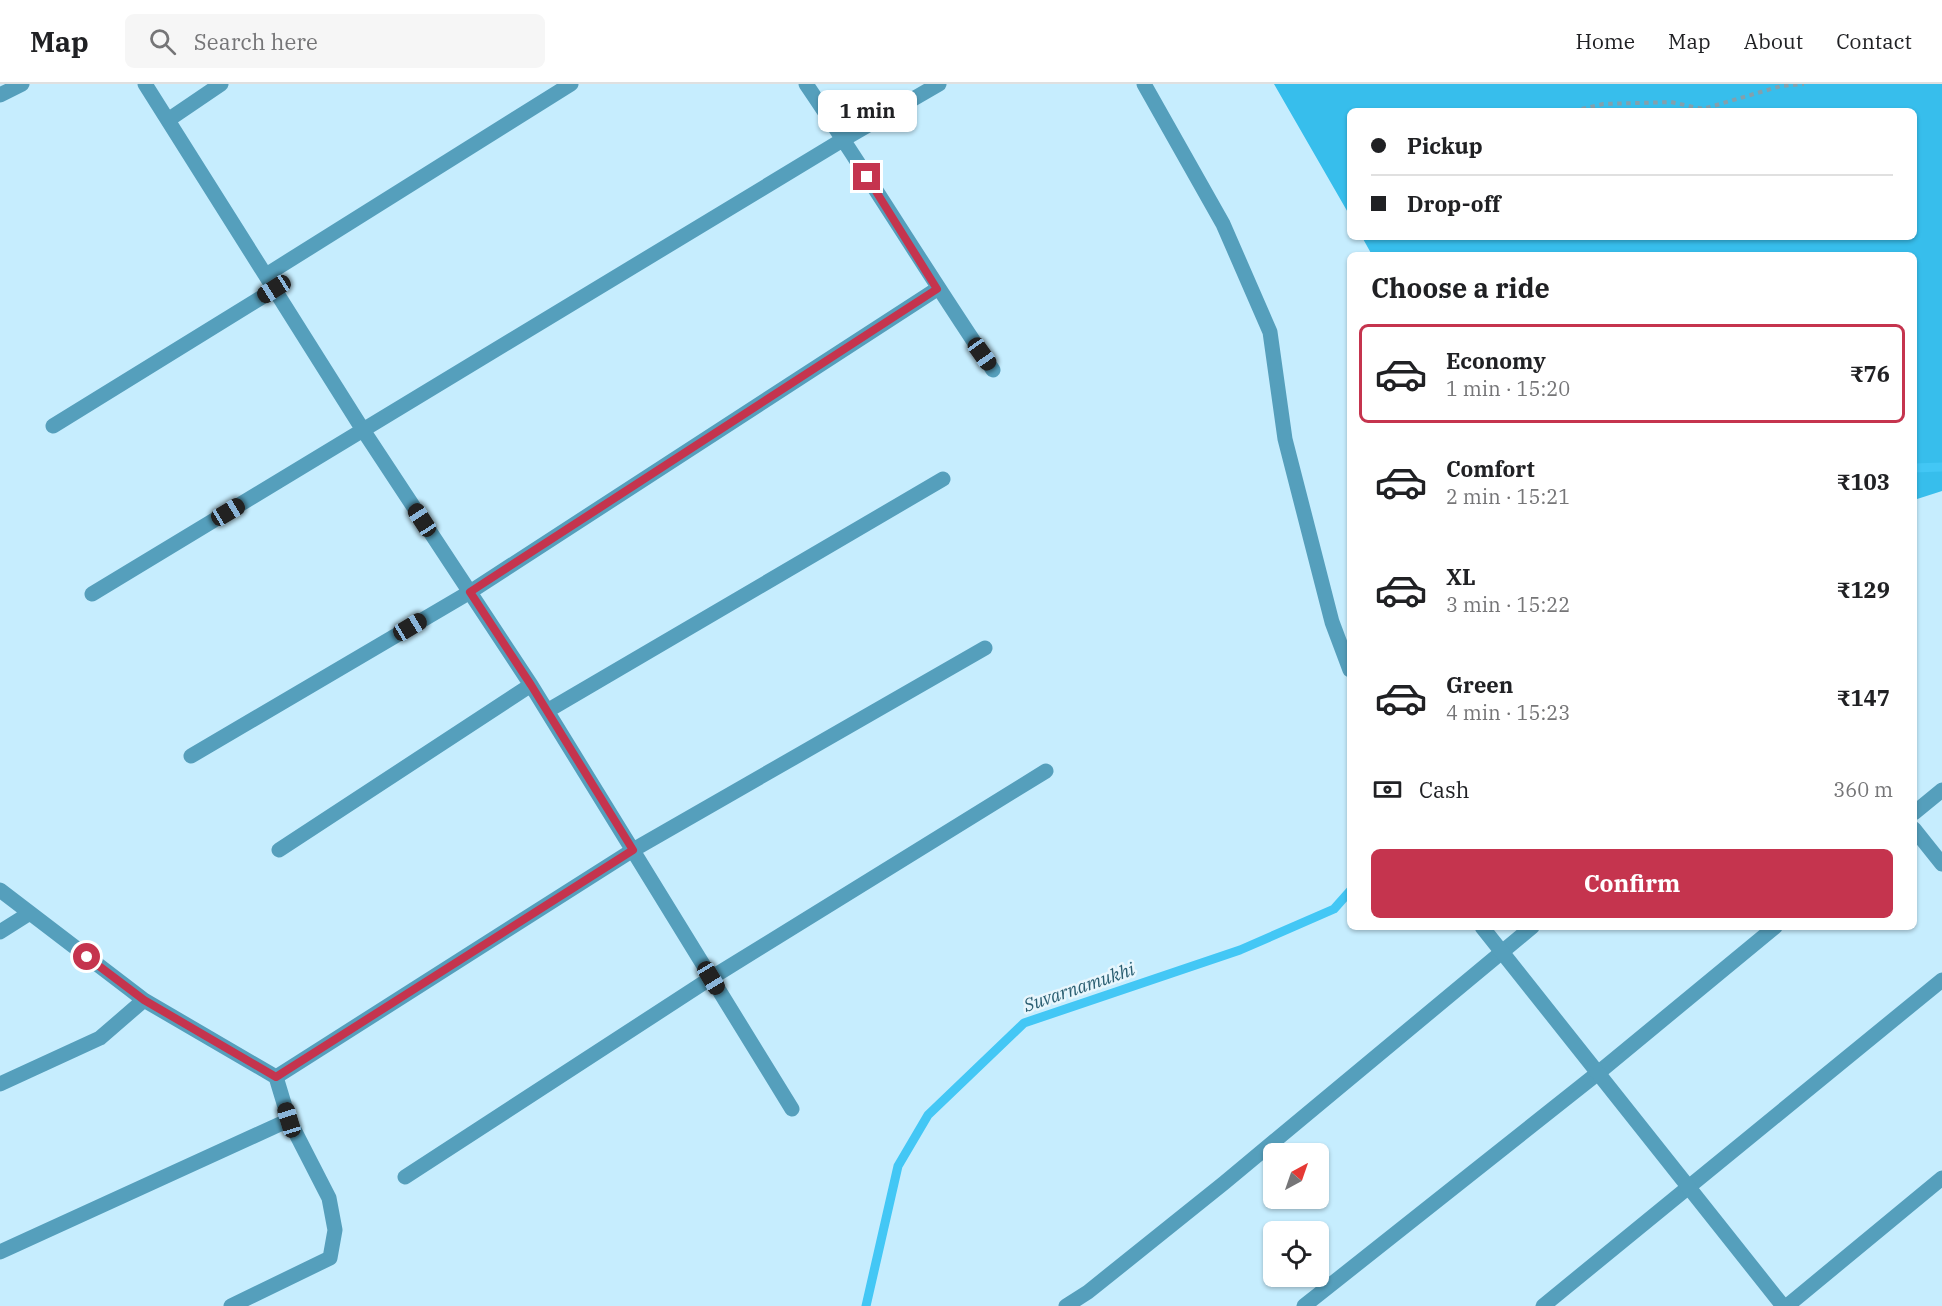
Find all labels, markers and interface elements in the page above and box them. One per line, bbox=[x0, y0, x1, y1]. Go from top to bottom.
search box bbox=[125, 14, 545, 68]
text: Map bbox=[30, 23, 89, 60]
icon: search bbox=[146, 25, 179, 58]
text: Search here bbox=[194, 27, 318, 56]
text: Home bbox=[1575, 27, 1635, 55]
text: Map bbox=[1668, 27, 1711, 55]
text: About bbox=[1744, 27, 1803, 55]
text: Contact bbox=[1836, 27, 1912, 55]
callout: 1 min bbox=[818, 90, 916, 132]
text: 1 min bbox=[840, 97, 896, 124]
text: Pickup bbox=[1407, 131, 1483, 160]
route end bbox=[853, 163, 880, 190]
text: Drop-off bbox=[1407, 189, 1501, 218]
text: Choose a ride bbox=[1371, 270, 1550, 305]
car bbox=[254, 272, 294, 306]
car bbox=[964, 334, 1000, 374]
text: Economy bbox=[1446, 346, 1546, 375]
icon: car bbox=[1374, 347, 1428, 401]
text: ₹76 bbox=[1849, 359, 1890, 388]
text: 1 min · 15:20 bbox=[1446, 375, 1570, 402]
text: Comfort bbox=[1446, 454, 1535, 483]
icon: car bbox=[1374, 455, 1428, 509]
text: ₹103 bbox=[1836, 467, 1890, 496]
text: 2 min · 15:21 bbox=[1446, 483, 1570, 510]
car bbox=[208, 495, 248, 529]
car bbox=[405, 500, 439, 540]
text: XL bbox=[1446, 562, 1476, 591]
icon: car bbox=[1374, 563, 1428, 617]
text: ₹129 bbox=[1836, 575, 1890, 604]
text: 3 min · 15:22 bbox=[1446, 591, 1570, 618]
car bbox=[390, 610, 430, 644]
text: Green bbox=[1446, 670, 1513, 699]
icon: car bbox=[1374, 671, 1428, 725]
text: ₹147 bbox=[1836, 683, 1890, 712]
text: 4 min · 15:23 bbox=[1446, 699, 1570, 726]
icon: cash bbox=[1371, 773, 1404, 806]
text: Cash bbox=[1419, 775, 1470, 804]
text: 360 m bbox=[1833, 776, 1893, 803]
button: Confirm bbox=[1371, 849, 1893, 918]
route start bbox=[73, 943, 100, 970]
water label: Suvarnamukhi bbox=[1020, 957, 1138, 1017]
car bbox=[694, 958, 728, 998]
car bbox=[275, 1100, 303, 1140]
north arrow bbox=[1263, 1143, 1329, 1209]
map controls bbox=[1263, 1143, 1329, 1287]
button: locate bbox=[1263, 1221, 1329, 1287]

